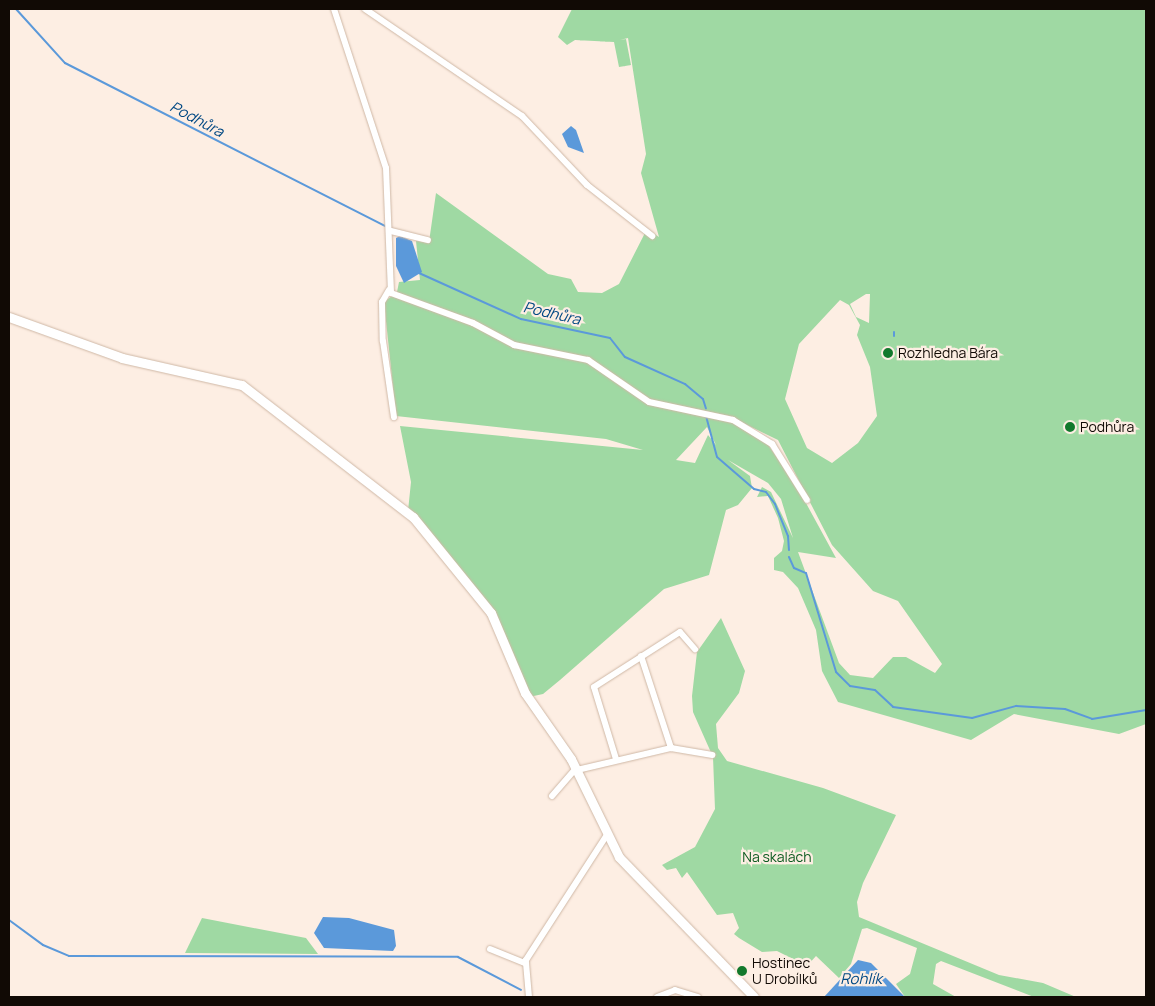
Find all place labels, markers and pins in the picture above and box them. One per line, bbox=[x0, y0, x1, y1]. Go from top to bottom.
place label: Rozhledna Bára bbox=[898, 345, 998, 361]
marker: Rozhledna Bára bbox=[882, 347, 894, 359]
place label: Podhůra bbox=[1080, 419, 1134, 435]
marker: Podhůra bbox=[1064, 421, 1076, 433]
place label: Hostinec U Drobílků bbox=[752, 955, 817, 988]
marker: Hostinec U Drobílků bbox=[736, 965, 748, 977]

